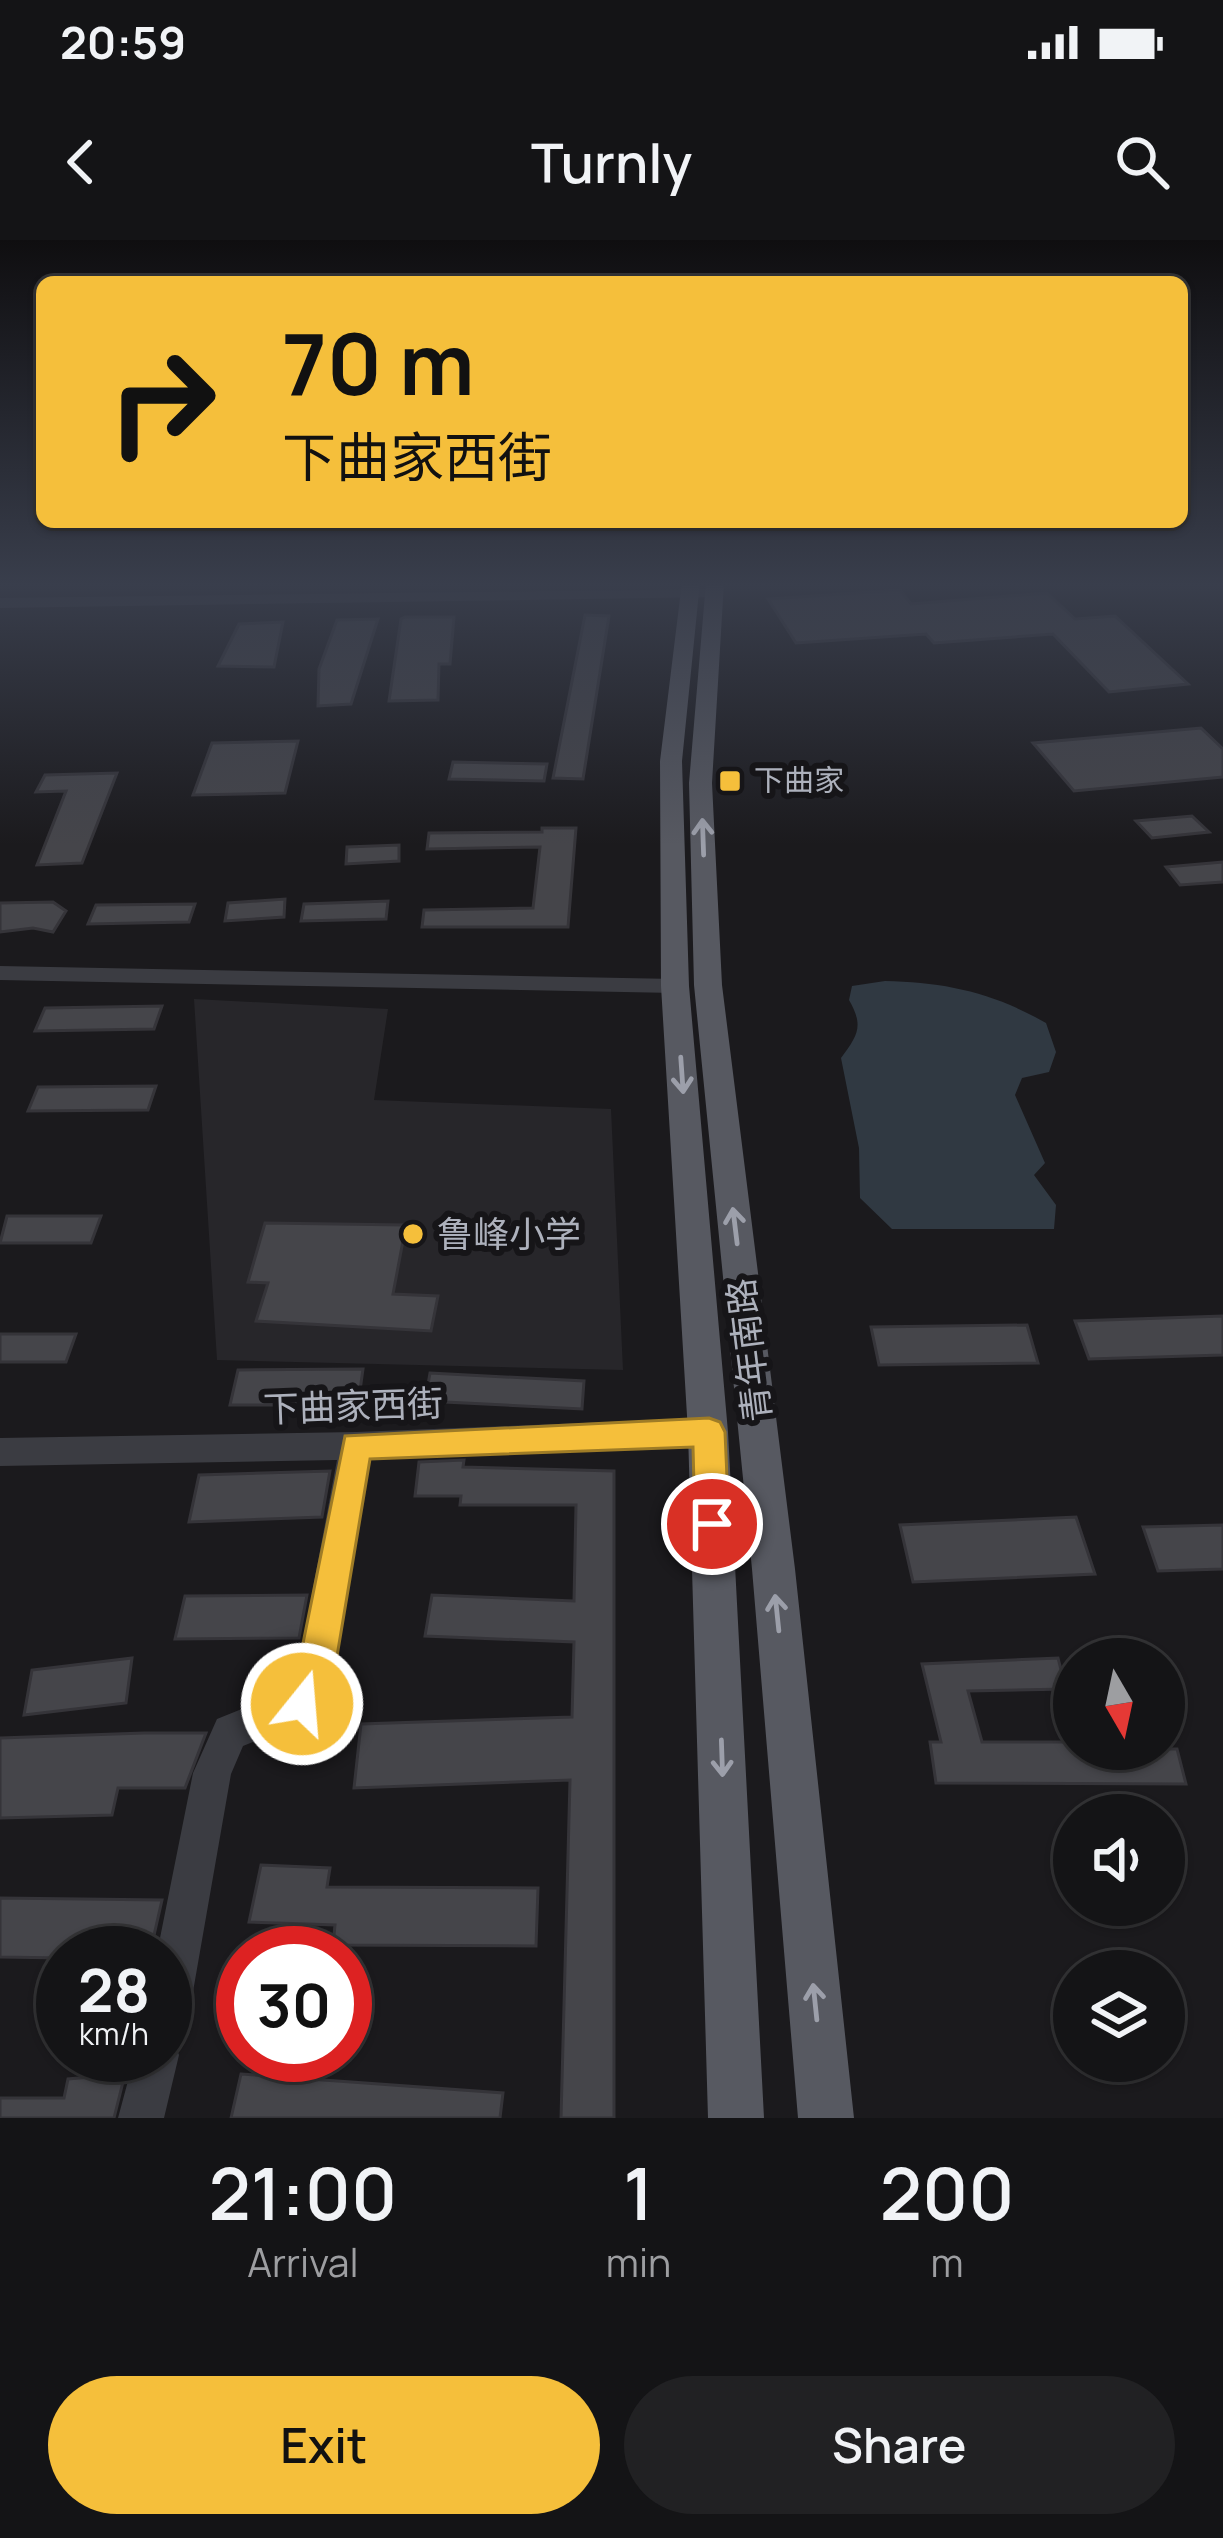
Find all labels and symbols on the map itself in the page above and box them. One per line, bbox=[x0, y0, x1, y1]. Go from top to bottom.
place label: 下曲家 bbox=[754, 759, 844, 800]
marker: 下曲家 bbox=[717, 768, 743, 794]
one-way arrow bbox=[691, 818, 714, 857]
one-way arrow bbox=[670, 1055, 693, 1094]
one-way arrow bbox=[723, 1207, 745, 1246]
place label: 鲁峰小学 bbox=[437, 1209, 581, 1258]
marker: 鲁峰小学 bbox=[400, 1221, 426, 1247]
street label: 青年南路 bbox=[715, 1276, 782, 1425]
street label: 下曲家西街 bbox=[262, 1378, 444, 1433]
pin bbox=[661, 1473, 763, 1575]
one-way arrow bbox=[765, 1595, 788, 1634]
north arrow bbox=[1053, 1638, 1185, 1770]
position arrow bbox=[239, 1641, 365, 1767]
one-way arrow bbox=[710, 1738, 733, 1777]
speed limit sign: 30 bbox=[216, 1926, 372, 2082]
one-way arrow bbox=[803, 1983, 826, 2022]

